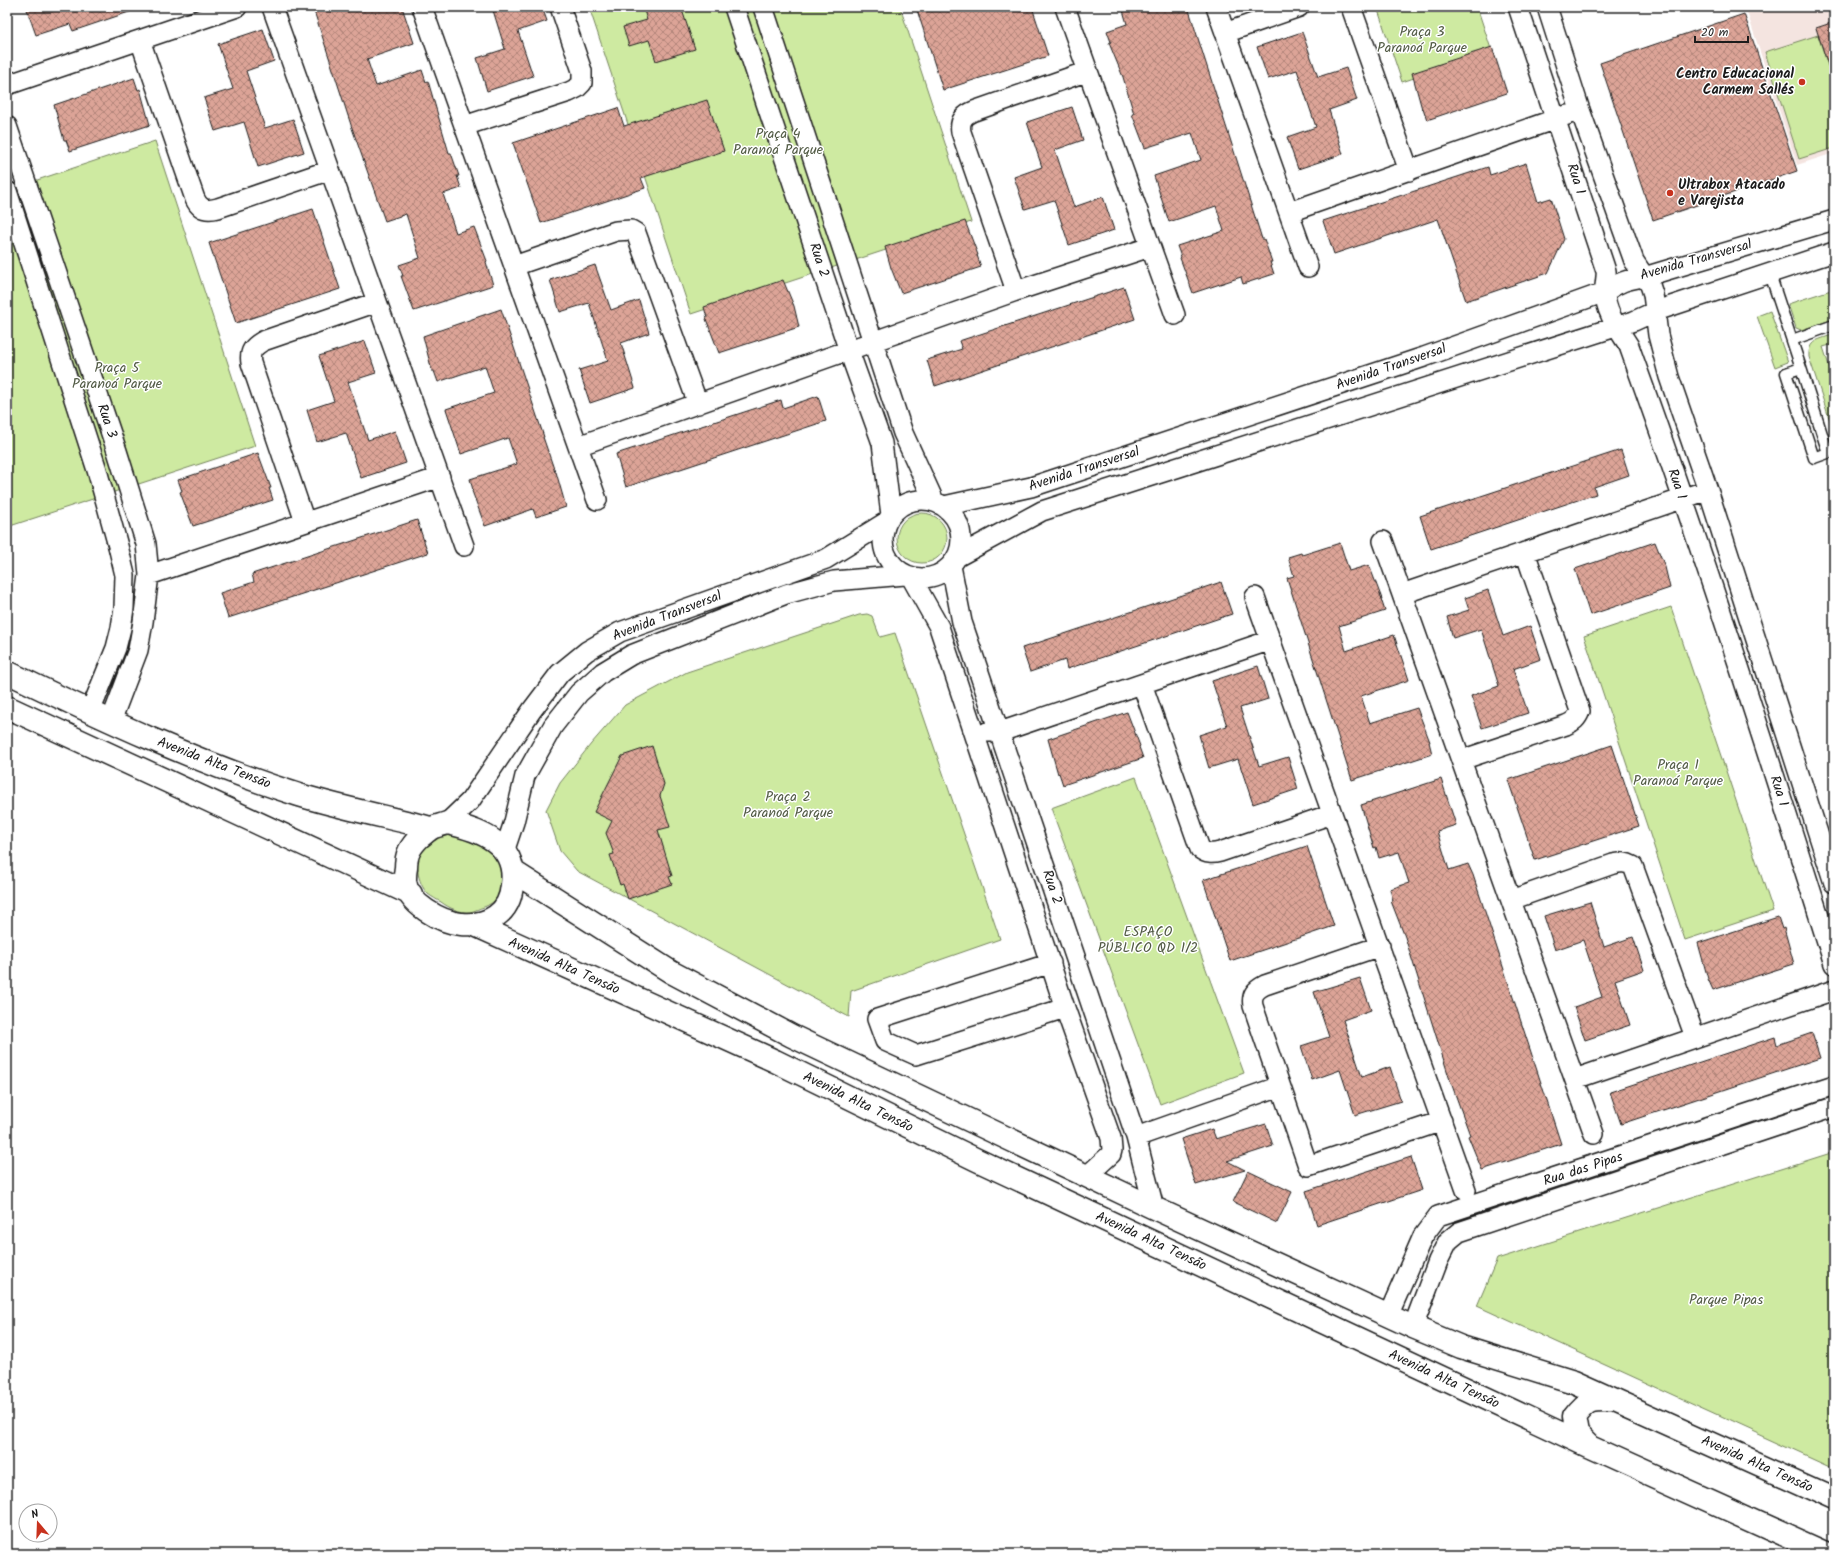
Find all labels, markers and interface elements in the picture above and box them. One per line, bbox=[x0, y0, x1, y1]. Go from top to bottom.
scale bar bbox=[1695, 18, 1748, 44]
park label: Praça 3 Paranoá Parque bbox=[1377, 21, 1468, 59]
text: 20 m bbox=[1701, 23, 1729, 42]
place label: Centro Educacional Carmem Sallés bbox=[1676, 63, 1794, 101]
marker: Centro Educacional Carmem Sallés bbox=[1797, 77, 1807, 87]
park label: Praça 4 Paranoá Parque bbox=[733, 123, 824, 161]
street label: Rua 1 bbox=[1561, 161, 1591, 197]
place label: Ultrabox Atacado e Varejista bbox=[1678, 174, 1786, 212]
marker: Ultrabox Atacado e Varejista bbox=[1665, 188, 1675, 198]
street label: Avenida Transversal bbox=[1637, 233, 1755, 287]
street label: Rua 2 bbox=[803, 240, 835, 280]
street label: Avenida Transversal bbox=[1333, 338, 1450, 396]
park label: Praça 5 Paranoá Parque bbox=[72, 357, 163, 395]
street label: Rua 3 bbox=[91, 401, 123, 441]
street label: Avenida Transversal bbox=[1026, 441, 1143, 497]
street label: Rua 1 bbox=[1661, 466, 1693, 502]
street label: Avenida Transversal bbox=[609, 585, 725, 647]
street label: Avenida Alta Tensāo bbox=[154, 731, 274, 795]
park label: Praça 1 Paranoá Parque bbox=[1633, 754, 1724, 792]
street label: Rua 1 bbox=[1764, 773, 1794, 809]
park label: Praça 2 Paranoá Parque bbox=[743, 786, 834, 824]
street label: Rua 2 bbox=[1036, 867, 1068, 907]
park label: ESPAÇO PÚBLICO QD 1/2 bbox=[1098, 921, 1198, 959]
street label: Avenida Alta Tensão bbox=[505, 931, 623, 1001]
street label: Avenida Alta Tensão bbox=[799, 1066, 917, 1138]
street label: Rua das Pipas bbox=[1540, 1146, 1626, 1192]
street label: Avenida Alta Tensão bbox=[1092, 1206, 1210, 1276]
park label: Parque Pipas bbox=[1689, 1289, 1763, 1311]
street label: Avenida Alta Tensão bbox=[1385, 1344, 1503, 1414]
street label: Avenida Alta Tensão bbox=[1698, 1429, 1816, 1499]
north arrow bbox=[18, 1503, 58, 1543]
text: N bbox=[29, 1505, 41, 1524]

